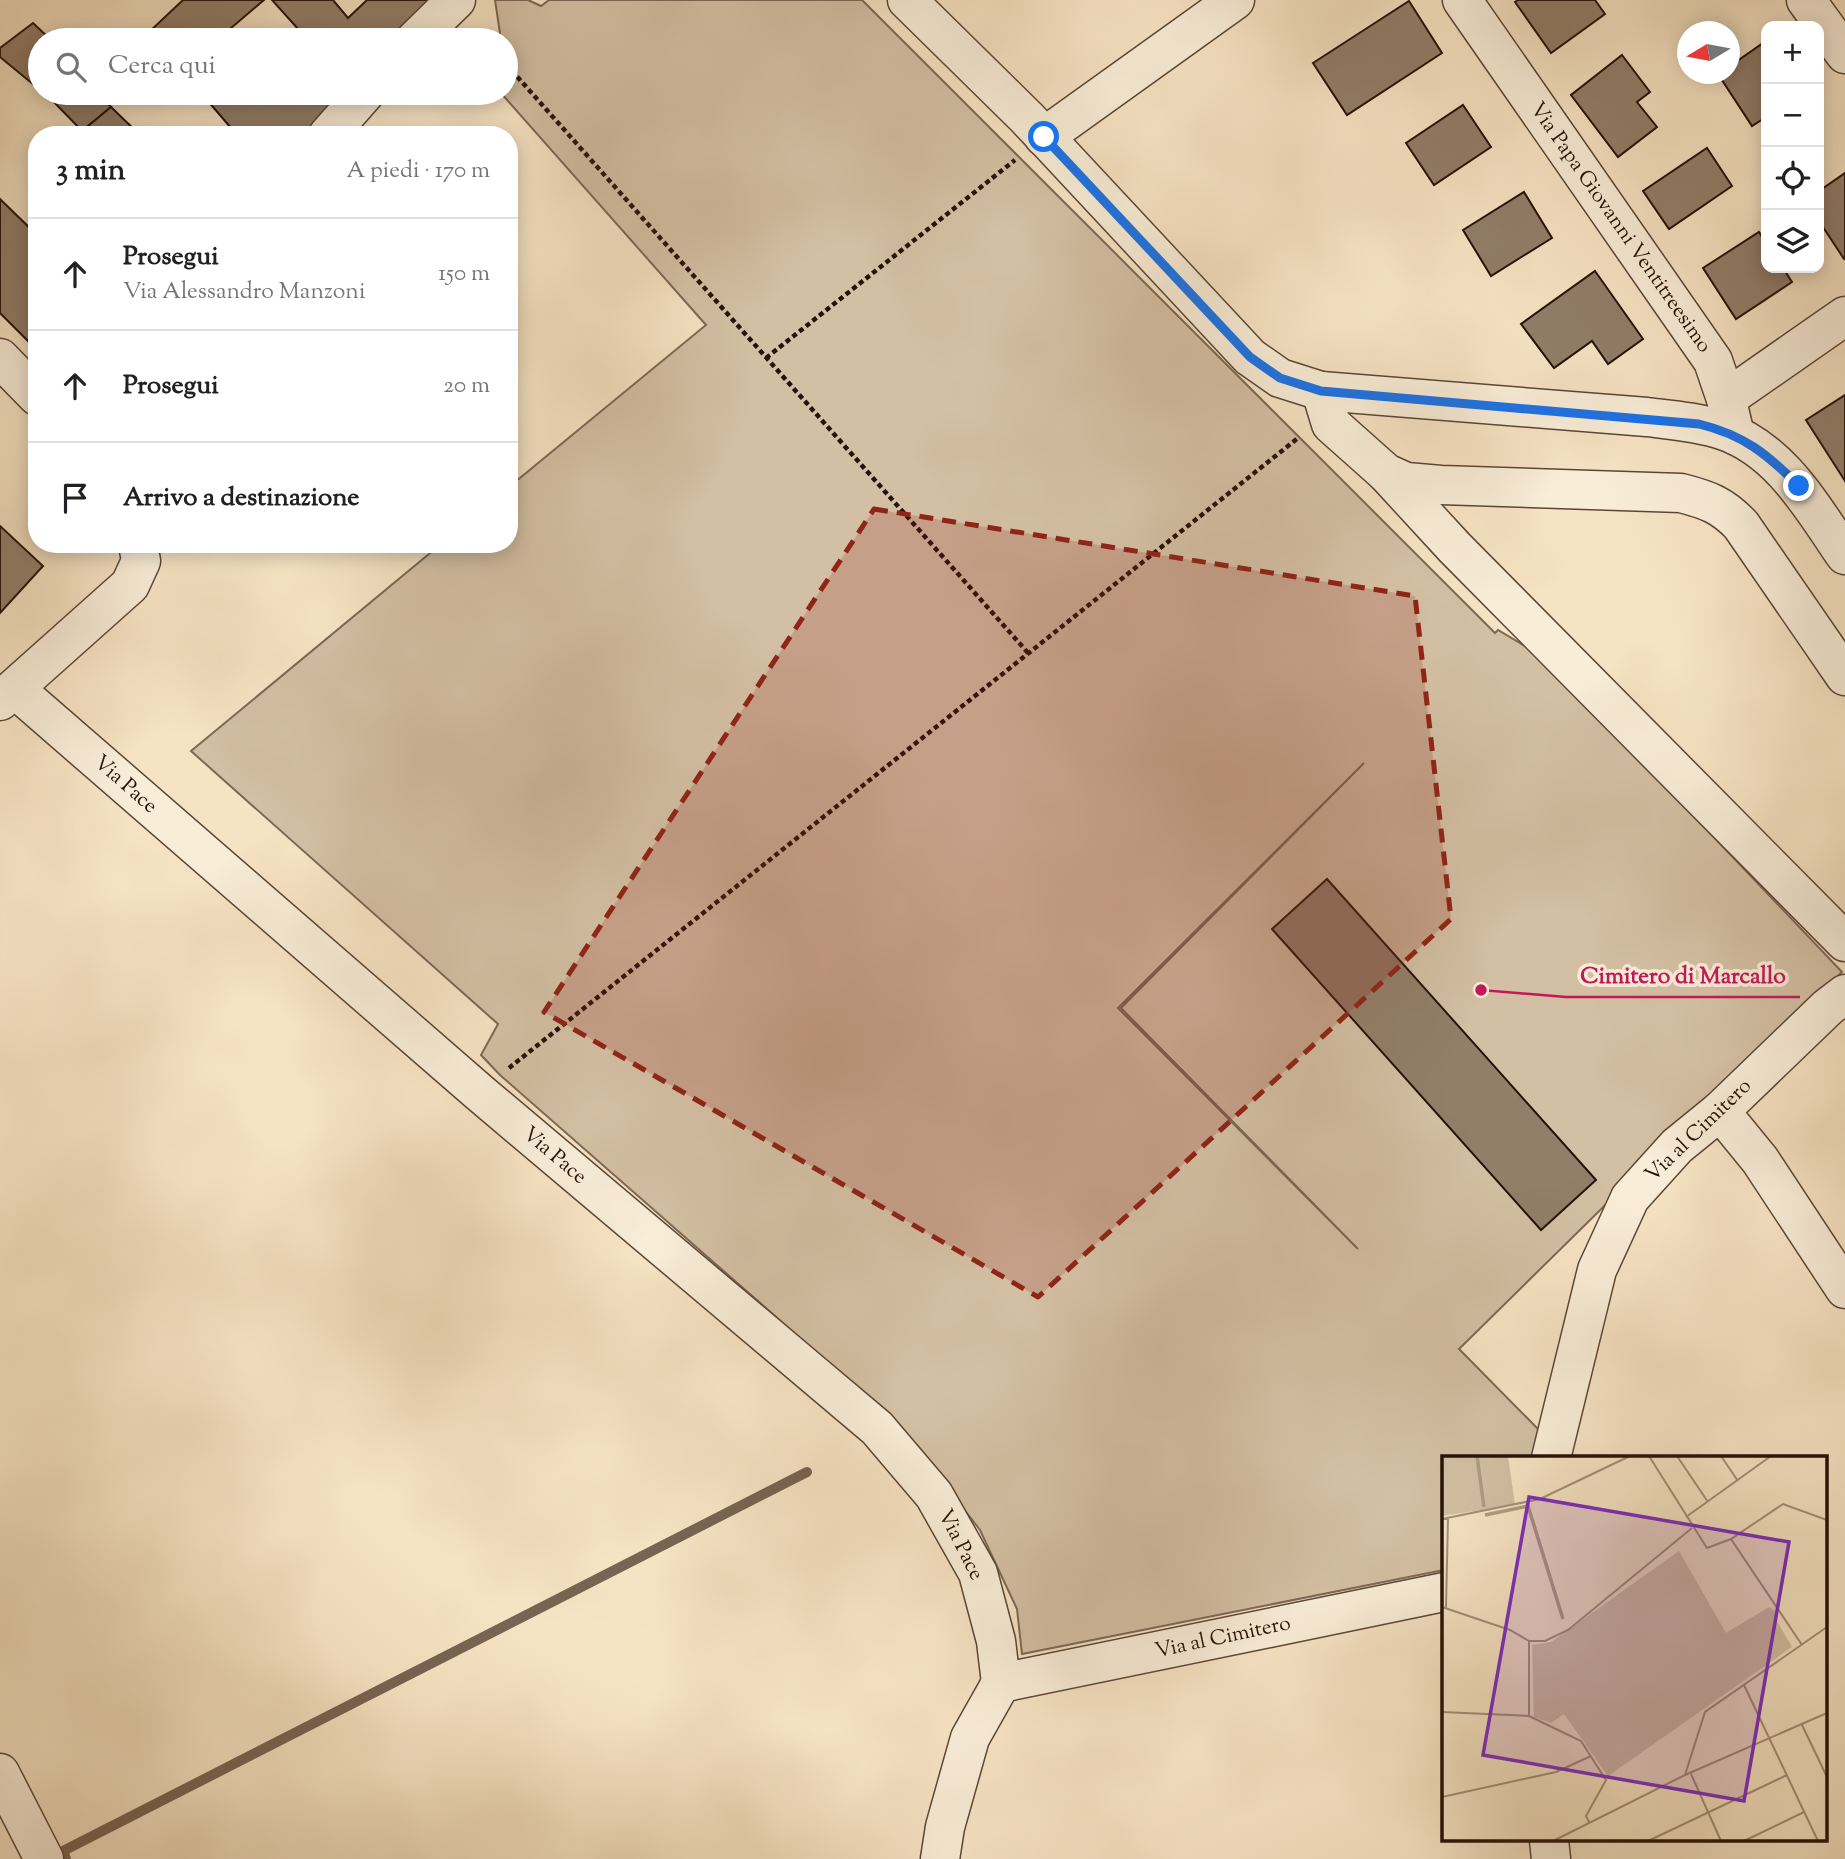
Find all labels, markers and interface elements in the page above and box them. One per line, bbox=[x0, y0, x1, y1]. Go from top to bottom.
north arrow bbox=[1677, 21, 1740, 84]
map controls bbox=[1761, 21, 1824, 273]
button: + bbox=[1761, 21, 1824, 84]
search box bbox=[28, 28, 518, 105]
icon: search bbox=[52, 48, 90, 86]
text: Cerca qui bbox=[108, 48, 216, 85]
button: − bbox=[1761, 84, 1824, 147]
street label: Via Papa Giovanni Ventitreesimo bbox=[1522, 97, 1718, 359]
route start bbox=[1028, 121, 1059, 152]
button: locate bbox=[1761, 147, 1824, 210]
text: 3 min bbox=[56, 150, 126, 193]
text: A piedi · 170 m bbox=[346, 155, 490, 188]
button: layers bbox=[1761, 210, 1824, 273]
text: Prosegui bbox=[123, 239, 219, 276]
icon: ahead bbox=[56, 255, 94, 293]
text: 150 m bbox=[438, 258, 490, 291]
text: Via Alessandro Manzoni bbox=[123, 276, 365, 309]
icon: ahead bbox=[56, 367, 94, 405]
text: Prosegui bbox=[123, 368, 219, 405]
text: 20 m bbox=[443, 370, 490, 403]
route end bbox=[1783, 470, 1814, 501]
icon: arrive bbox=[56, 479, 94, 517]
text: Arrivo a destinazione bbox=[123, 480, 359, 517]
street label: Via Pace bbox=[86, 749, 164, 821]
callout: Cimitero di Marcallo bbox=[1566, 953, 1800, 997]
text: Cimitero di Marcallo bbox=[1580, 961, 1786, 994]
street label: Via al Cimitero bbox=[1639, 1072, 1759, 1190]
street label: Via Pace bbox=[515, 1120, 593, 1192]
inset map bbox=[1442, 1456, 1828, 1842]
street label: Via Pace bbox=[929, 1504, 991, 1586]
street label: Via al Cimitero bbox=[1152, 1609, 1294, 1667]

